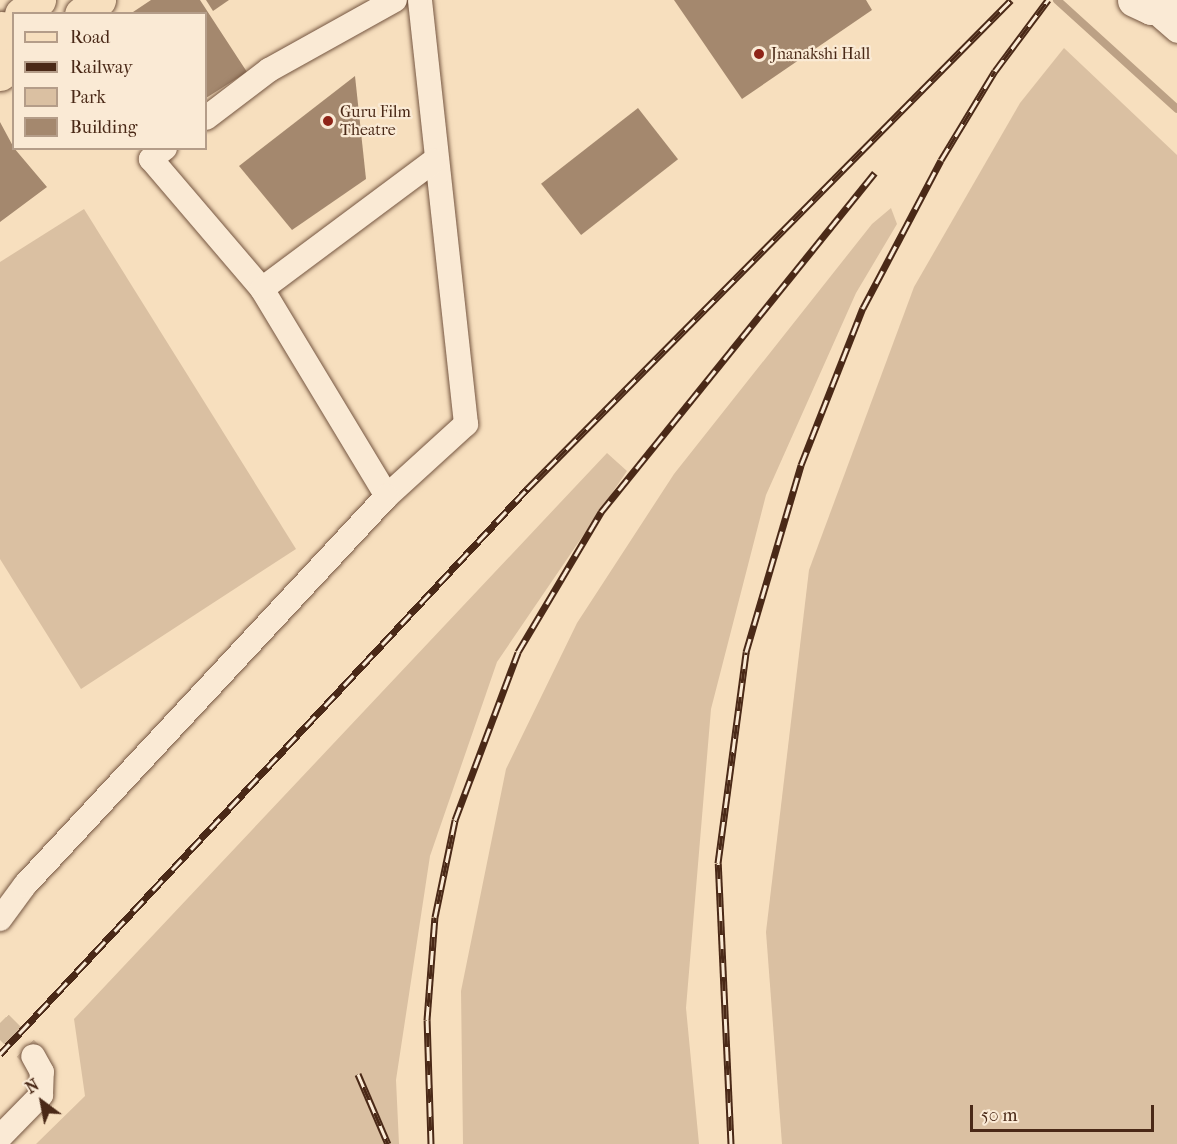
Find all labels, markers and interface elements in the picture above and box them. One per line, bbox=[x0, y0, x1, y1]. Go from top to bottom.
legend bbox=[12, 12, 207, 150]
text: Road bbox=[70, 27, 110, 48]
place label: Jnanakshi Hall bbox=[771, 44, 870, 64]
marker: Jnanakshi Hall bbox=[752, 47, 766, 61]
text: Railway bbox=[70, 57, 133, 78]
text: Park bbox=[70, 87, 106, 108]
place label: Guru Film Theatre bbox=[340, 102, 411, 140]
marker: Guru Film Theatre bbox=[321, 114, 335, 128]
text: Building bbox=[70, 117, 137, 138]
north arrow bbox=[12, 1072, 72, 1132]
text: N bbox=[22, 1075, 42, 1098]
scale bar bbox=[973, 1093, 1158, 1131]
text: 50 m bbox=[981, 1105, 1017, 1126]

